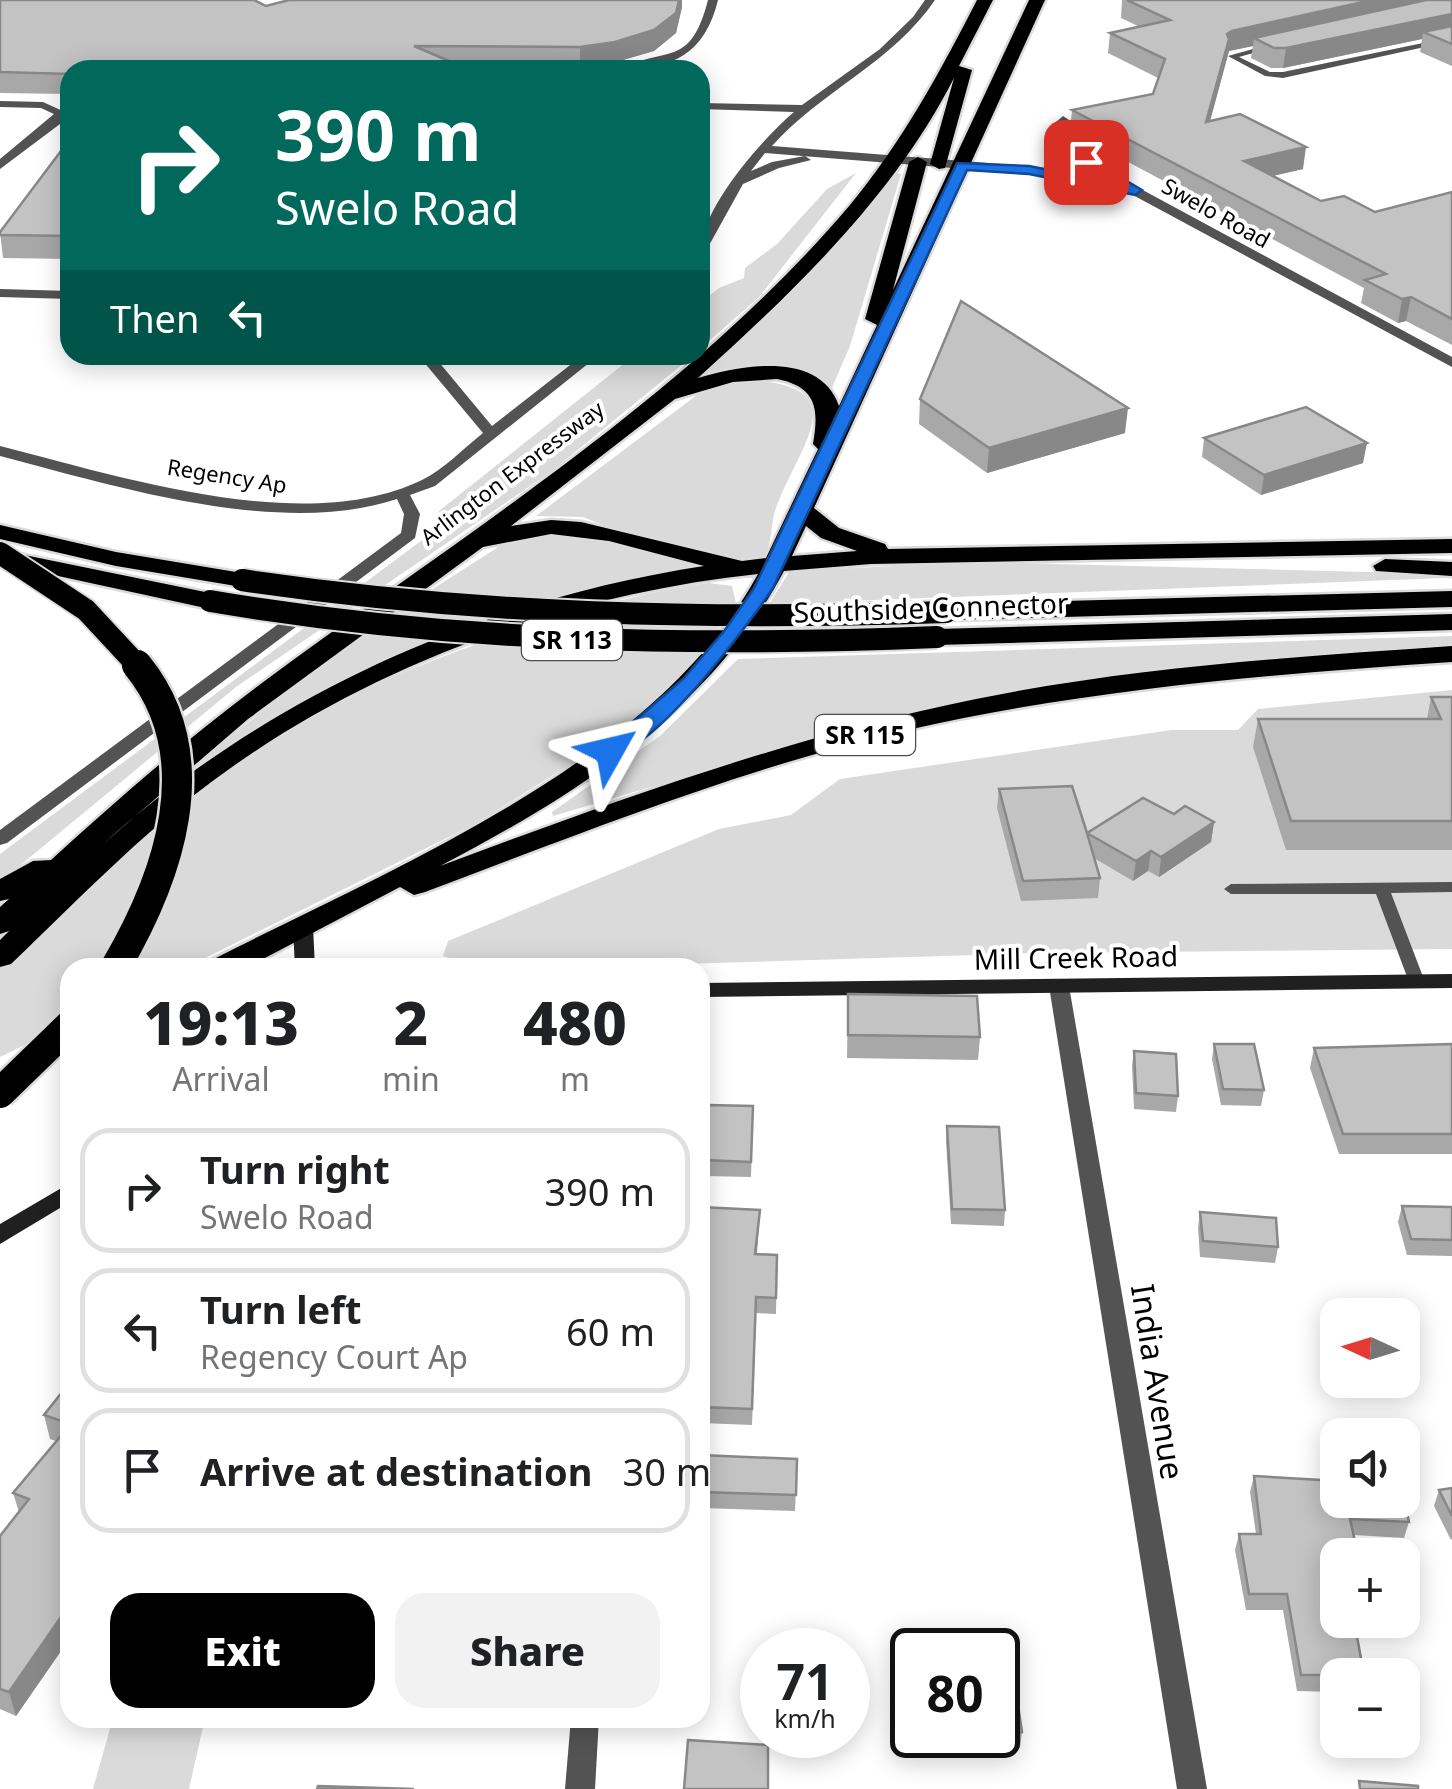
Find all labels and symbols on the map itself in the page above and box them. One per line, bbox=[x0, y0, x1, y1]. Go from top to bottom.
pin bbox=[1044, 120, 1129, 205]
street label: Swelo Road bbox=[1157, 170, 1276, 254]
street label: Arlington Expressway bbox=[413, 393, 610, 551]
street label: Regency Ap bbox=[165, 451, 289, 499]
street label: Southside Connector bbox=[793, 583, 1070, 631]
road number: SR 113 bbox=[522, 620, 622, 660]
position arrow bbox=[558, 699, 662, 803]
road number: SR 115 bbox=[815, 715, 915, 755]
street label: Mill Creek Road bbox=[974, 936, 1178, 978]
street label: India Avenue bbox=[1122, 1281, 1195, 1483]
north arrow bbox=[1320, 1298, 1420, 1398]
speed limit sign: 80 bbox=[890, 1628, 1020, 1758]

